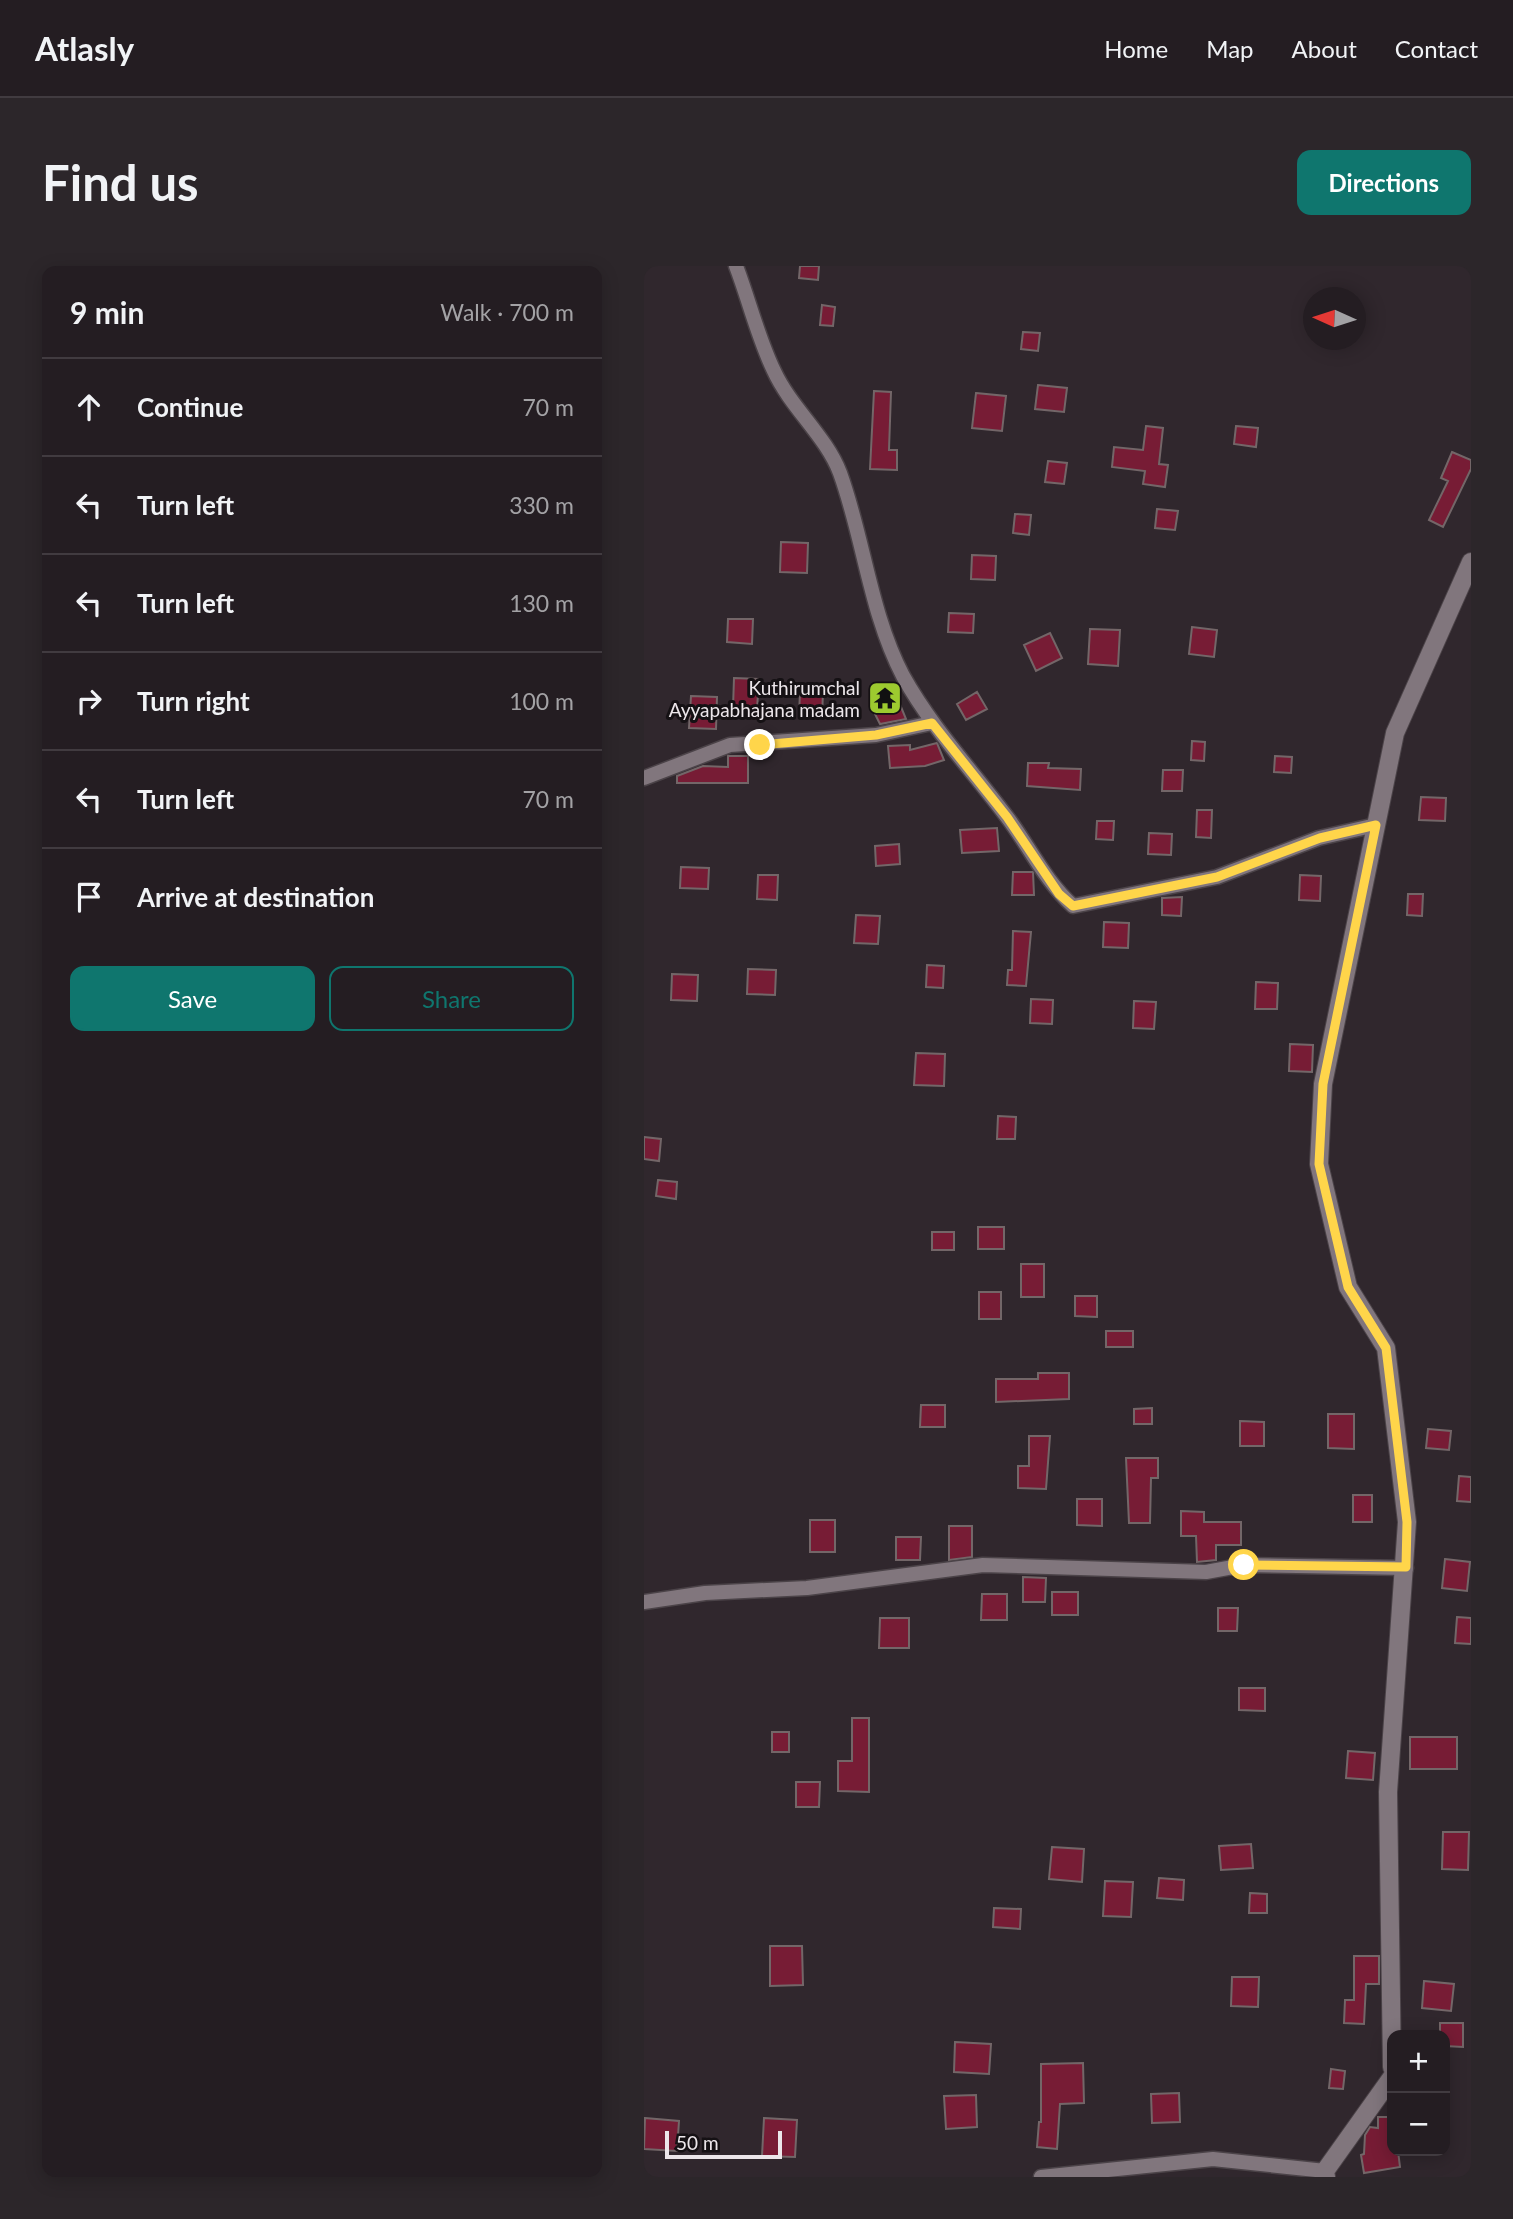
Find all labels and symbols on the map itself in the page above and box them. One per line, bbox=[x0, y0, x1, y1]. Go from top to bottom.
north arrow bbox=[1303, 287, 1366, 350]
place label: Kuthirumchal Ayyapabhajana madam bbox=[669, 676, 860, 721]
temple icon: Kuthirumchal Ayyapabhajana madam bbox=[866, 679, 904, 717]
route end bbox=[744, 729, 775, 760]
route start bbox=[1228, 1549, 1259, 1580]
scale bar bbox=[665, 2128, 782, 2160]

